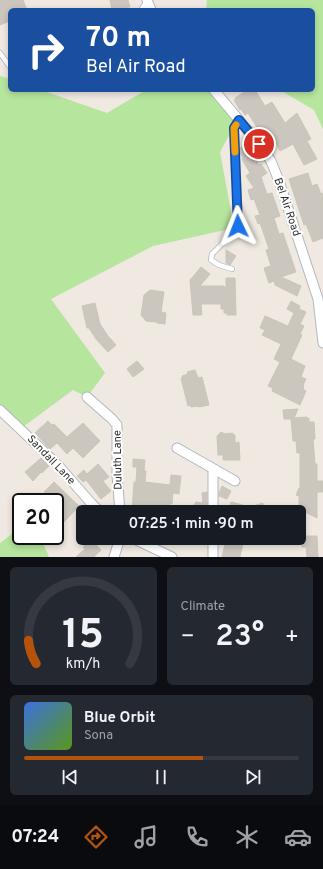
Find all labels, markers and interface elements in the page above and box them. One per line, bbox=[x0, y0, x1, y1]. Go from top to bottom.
text: 70 m bbox=[86, 21, 151, 57]
icon: right bbox=[20, 24, 72, 76]
text: Bel Air Road bbox=[86, 56, 186, 79]
pin bbox=[242, 127, 276, 161]
icon: arrive bbox=[248, 133, 270, 155]
street label: Bel Air Road bbox=[270, 176, 304, 238]
position arrow bbox=[217, 205, 259, 247]
street label: Duluth Lane bbox=[110, 430, 126, 490]
street label: Sandall Lane bbox=[24, 432, 78, 488]
speed limit sign: 20 bbox=[12, 493, 64, 545]
text: 07:25 · 1 min · 90 m bbox=[129, 515, 253, 534]
text: Climate bbox=[181, 599, 225, 615]
text: 15 bbox=[62, 610, 104, 663]
text: 23° bbox=[215, 619, 264, 656]
text: − bbox=[181, 624, 195, 651]
text: + bbox=[285, 624, 299, 651]
text: km/h bbox=[66, 655, 101, 673]
text: Blue Orbit bbox=[84, 709, 155, 728]
text: Sona bbox=[84, 728, 113, 744]
icon: previous bbox=[59, 766, 81, 788]
icon: pause bbox=[150, 766, 172, 788]
icon: next bbox=[242, 766, 264, 788]
icon: directions bbox=[82, 823, 110, 851]
icon: music bbox=[132, 823, 160, 851]
icon: phone bbox=[183, 823, 211, 851]
icon: climate bbox=[233, 823, 261, 851]
icon: car bbox=[284, 823, 312, 851]
text: 07:24 bbox=[11, 826, 59, 849]

